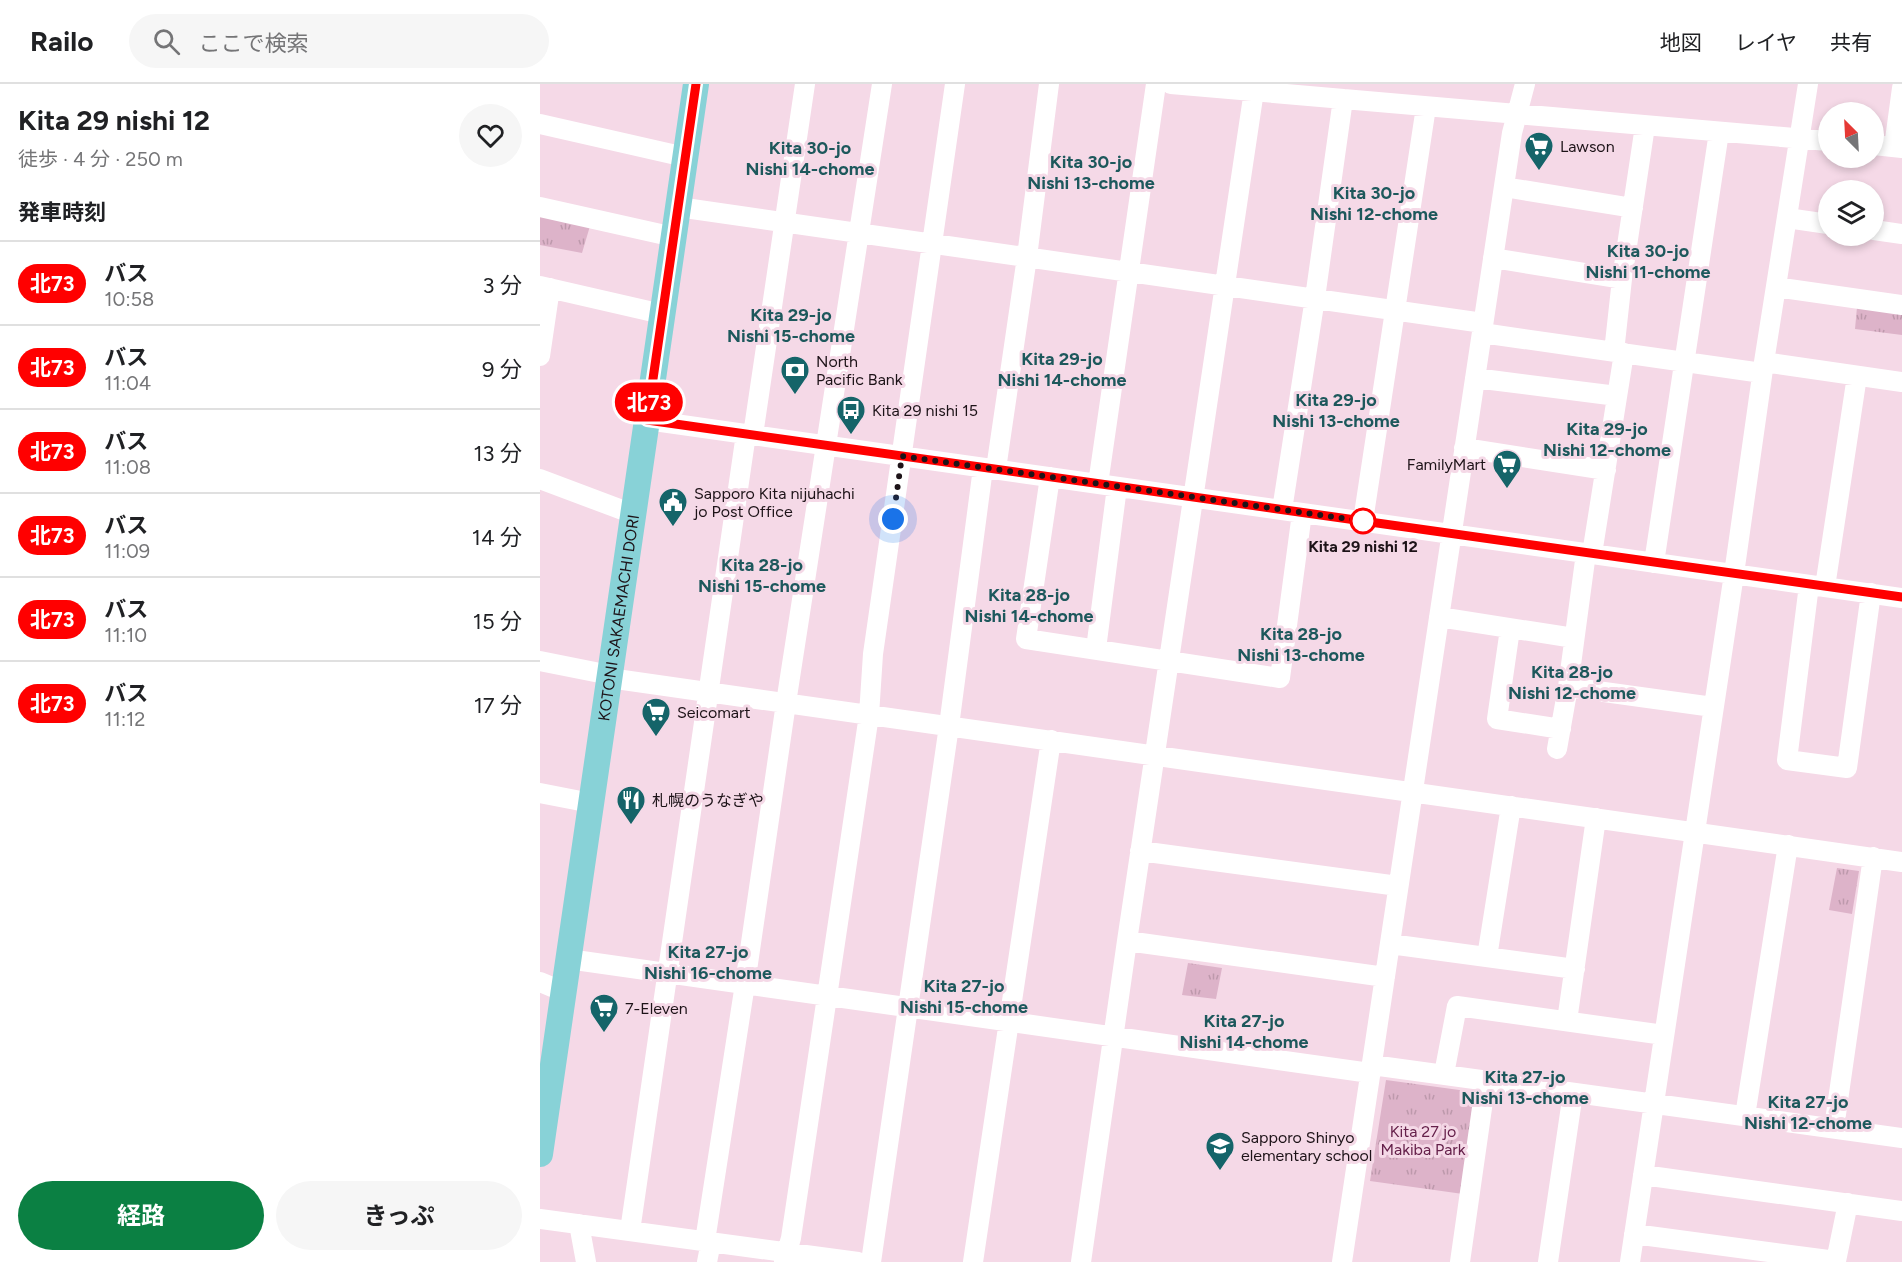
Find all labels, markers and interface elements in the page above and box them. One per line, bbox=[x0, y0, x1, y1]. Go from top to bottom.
search box bbox=[129, 14, 549, 68]
text: Railo bbox=[30, 24, 93, 58]
icon: search bbox=[150, 25, 183, 58]
text: ここで検索 bbox=[198, 30, 309, 57]
text: 地図 bbox=[1660, 30, 1702, 55]
text: レイヤ bbox=[1735, 30, 1797, 55]
text: 共有 bbox=[1830, 30, 1872, 55]
north arrow bbox=[1818, 102, 1884, 168]
map controls bbox=[1818, 102, 1884, 246]
text: Kita 29 nishi 12 bbox=[18, 103, 210, 137]
button: heart bbox=[459, 104, 522, 167]
supermarket icon: Lawson bbox=[1523, 130, 1555, 172]
district label: Kita 30-jo Nishi 14-chome bbox=[746, 137, 874, 180]
place label: Lawson bbox=[1560, 137, 1615, 156]
text: 徒歩 · 4 分 · 250 m bbox=[18, 147, 183, 171]
district label: Kita 30-jo Nishi 13-chome bbox=[1027, 151, 1155, 194]
button: layers bbox=[1818, 180, 1884, 246]
district label: Kita 30-jo Nishi 12-chome bbox=[1310, 182, 1438, 225]
text: 発車時刻 bbox=[18, 199, 106, 226]
district label: Kita 30-jo Nishi 11-chome bbox=[1585, 240, 1711, 283]
text: バス bbox=[104, 260, 148, 287]
text: 北73 bbox=[30, 271, 74, 296]
text: 3 分 bbox=[483, 272, 522, 299]
text: 10:58 bbox=[104, 287, 154, 311]
district label: Kita 29-jo Nishi 15-chome bbox=[727, 304, 855, 347]
text: バス bbox=[104, 344, 148, 371]
district label: Kita 29-jo Nishi 14-chome bbox=[998, 348, 1126, 391]
place label: North Pacific Bank bbox=[816, 352, 903, 389]
bank icon: North Pacific Bank bbox=[779, 354, 811, 396]
text: 北73 bbox=[30, 355, 74, 380]
text: 9 分 bbox=[482, 356, 522, 383]
text: 11:04 bbox=[104, 371, 151, 395]
line badge: 北73 bbox=[614, 382, 684, 422]
district label: Kita 29-jo Nishi 13-chome bbox=[1272, 389, 1400, 432]
text: 北73 bbox=[627, 390, 671, 415]
bus stop icon: Kita 29 nishi 15 bbox=[835, 394, 867, 436]
place label: Kita 29 nishi 15 bbox=[872, 401, 978, 420]
district label: Kita 29-jo Nishi 12-chome bbox=[1543, 418, 1671, 461]
text: バス bbox=[104, 428, 148, 455]
text: 北73 bbox=[30, 439, 74, 464]
text: 13 分 bbox=[474, 440, 522, 467]
supermarket icon: FamilyMart bbox=[1491, 448, 1523, 490]
text: 11:08 bbox=[104, 455, 151, 479]
place label: FamilyMart bbox=[1407, 455, 1486, 474]
place label: Sapporo Kita nijuhachi jo Post Office bbox=[693, 484, 855, 521]
public building icon: Sapporo Kita nijuhachi jo Post Office bbox=[657, 486, 689, 528]
your location bbox=[878, 504, 908, 534]
marker: Kita 29 nishi 12 bbox=[1350, 508, 1376, 534]
text: バス bbox=[104, 512, 148, 539]
street label: KOTONI SAKAEMACHI DORI bbox=[594, 513, 643, 722]
text: 北73 bbox=[30, 523, 74, 548]
text: 14 分 bbox=[472, 524, 522, 551]
place label: Kita 29 nishi 12 bbox=[1308, 537, 1418, 556]
text: 11:09 bbox=[104, 539, 150, 563]
district label: Kita 28-jo Nishi 15-chome bbox=[698, 554, 826, 597]
district label: Kita 28-jo Nishi 14-chome bbox=[965, 584, 1093, 627]
text: バス bbox=[104, 596, 148, 623]
text: 北73 bbox=[30, 607, 74, 632]
text: 15 分 bbox=[473, 608, 522, 635]
text: 11:10 bbox=[104, 623, 147, 647]
district label: Kita 28-jo Nishi 13-chome bbox=[1237, 623, 1365, 666]
district label: Kita 28-jo Nishi 12-chome bbox=[1508, 661, 1636, 704]
text: バス bbox=[104, 680, 148, 707]
text: 北73 bbox=[30, 691, 74, 716]
text: 17 分 bbox=[474, 692, 522, 719]
supermarket icon: Seicomart bbox=[640, 696, 672, 738]
place label: Seicomart bbox=[677, 703, 750, 722]
text: 11:12 bbox=[104, 707, 145, 731]
restaurant icon: 札幌のうなぎや bbox=[615, 784, 647, 826]
place label: 札幌のうなぎや bbox=[652, 791, 764, 810]
district label: Kita 27-jo Nishi 16-chome bbox=[644, 941, 772, 984]
district label: Kita 27-jo Nishi 15-chome bbox=[900, 975, 1028, 1018]
supermarket icon: 7-Eleven bbox=[588, 992, 620, 1034]
place label: 7-Eleven bbox=[625, 999, 688, 1018]
district label: Kita 27-jo Nishi 14-chome bbox=[1180, 1010, 1308, 1053]
district label: Kita 27-jo Nishi 13-chome bbox=[1461, 1066, 1589, 1109]
district label: Kita 27-jo Nishi 12-chome bbox=[1744, 1091, 1872, 1134]
park label: Kita 27 jo Makiba Park bbox=[1380, 1122, 1466, 1159]
place label: Sapporo Shinyo elementary school bbox=[1241, 1128, 1372, 1165]
school or university icon: Sapporo Shinyo elementary school bbox=[1204, 1130, 1236, 1172]
button: 経路 bbox=[18, 1181, 264, 1250]
button: きっぷ bbox=[276, 1181, 522, 1250]

